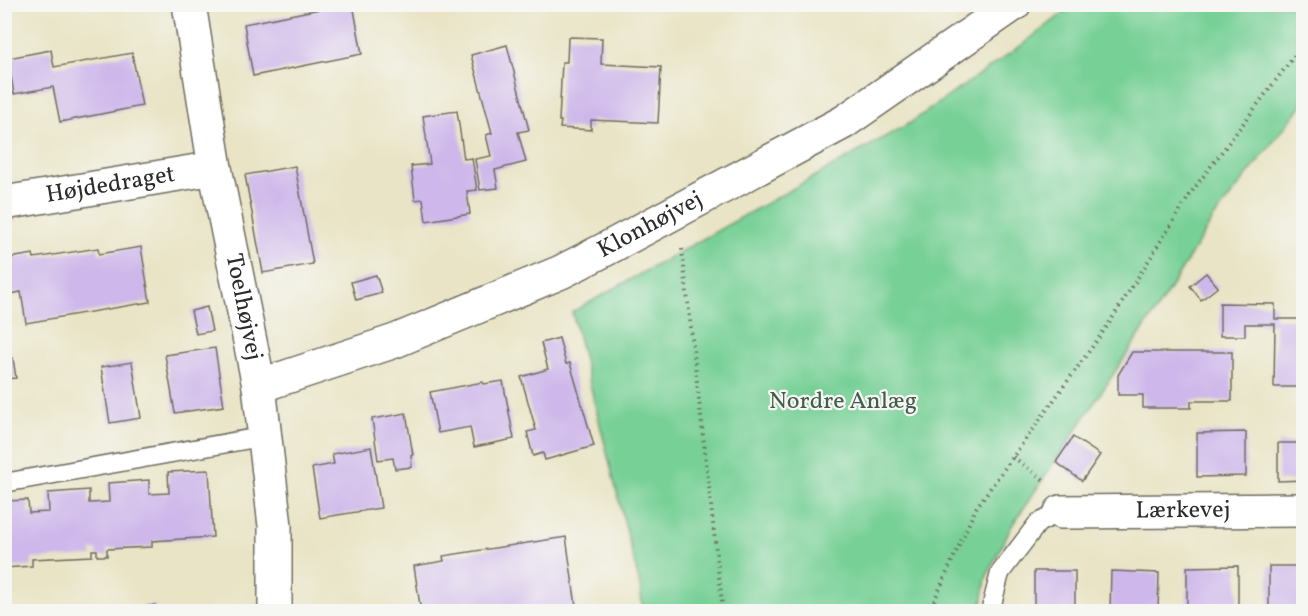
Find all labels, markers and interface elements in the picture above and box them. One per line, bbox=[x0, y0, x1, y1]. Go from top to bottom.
street label: Højdedraget bbox=[44, 158, 178, 213]
street label: Klonhøjvej bbox=[592, 183, 709, 267]
street label: Toelhøjvej bbox=[216, 251, 270, 364]
park label: Nordre Anlæg bbox=[769, 385, 917, 419]
street label: Lærkevej bbox=[1135, 494, 1231, 528]

